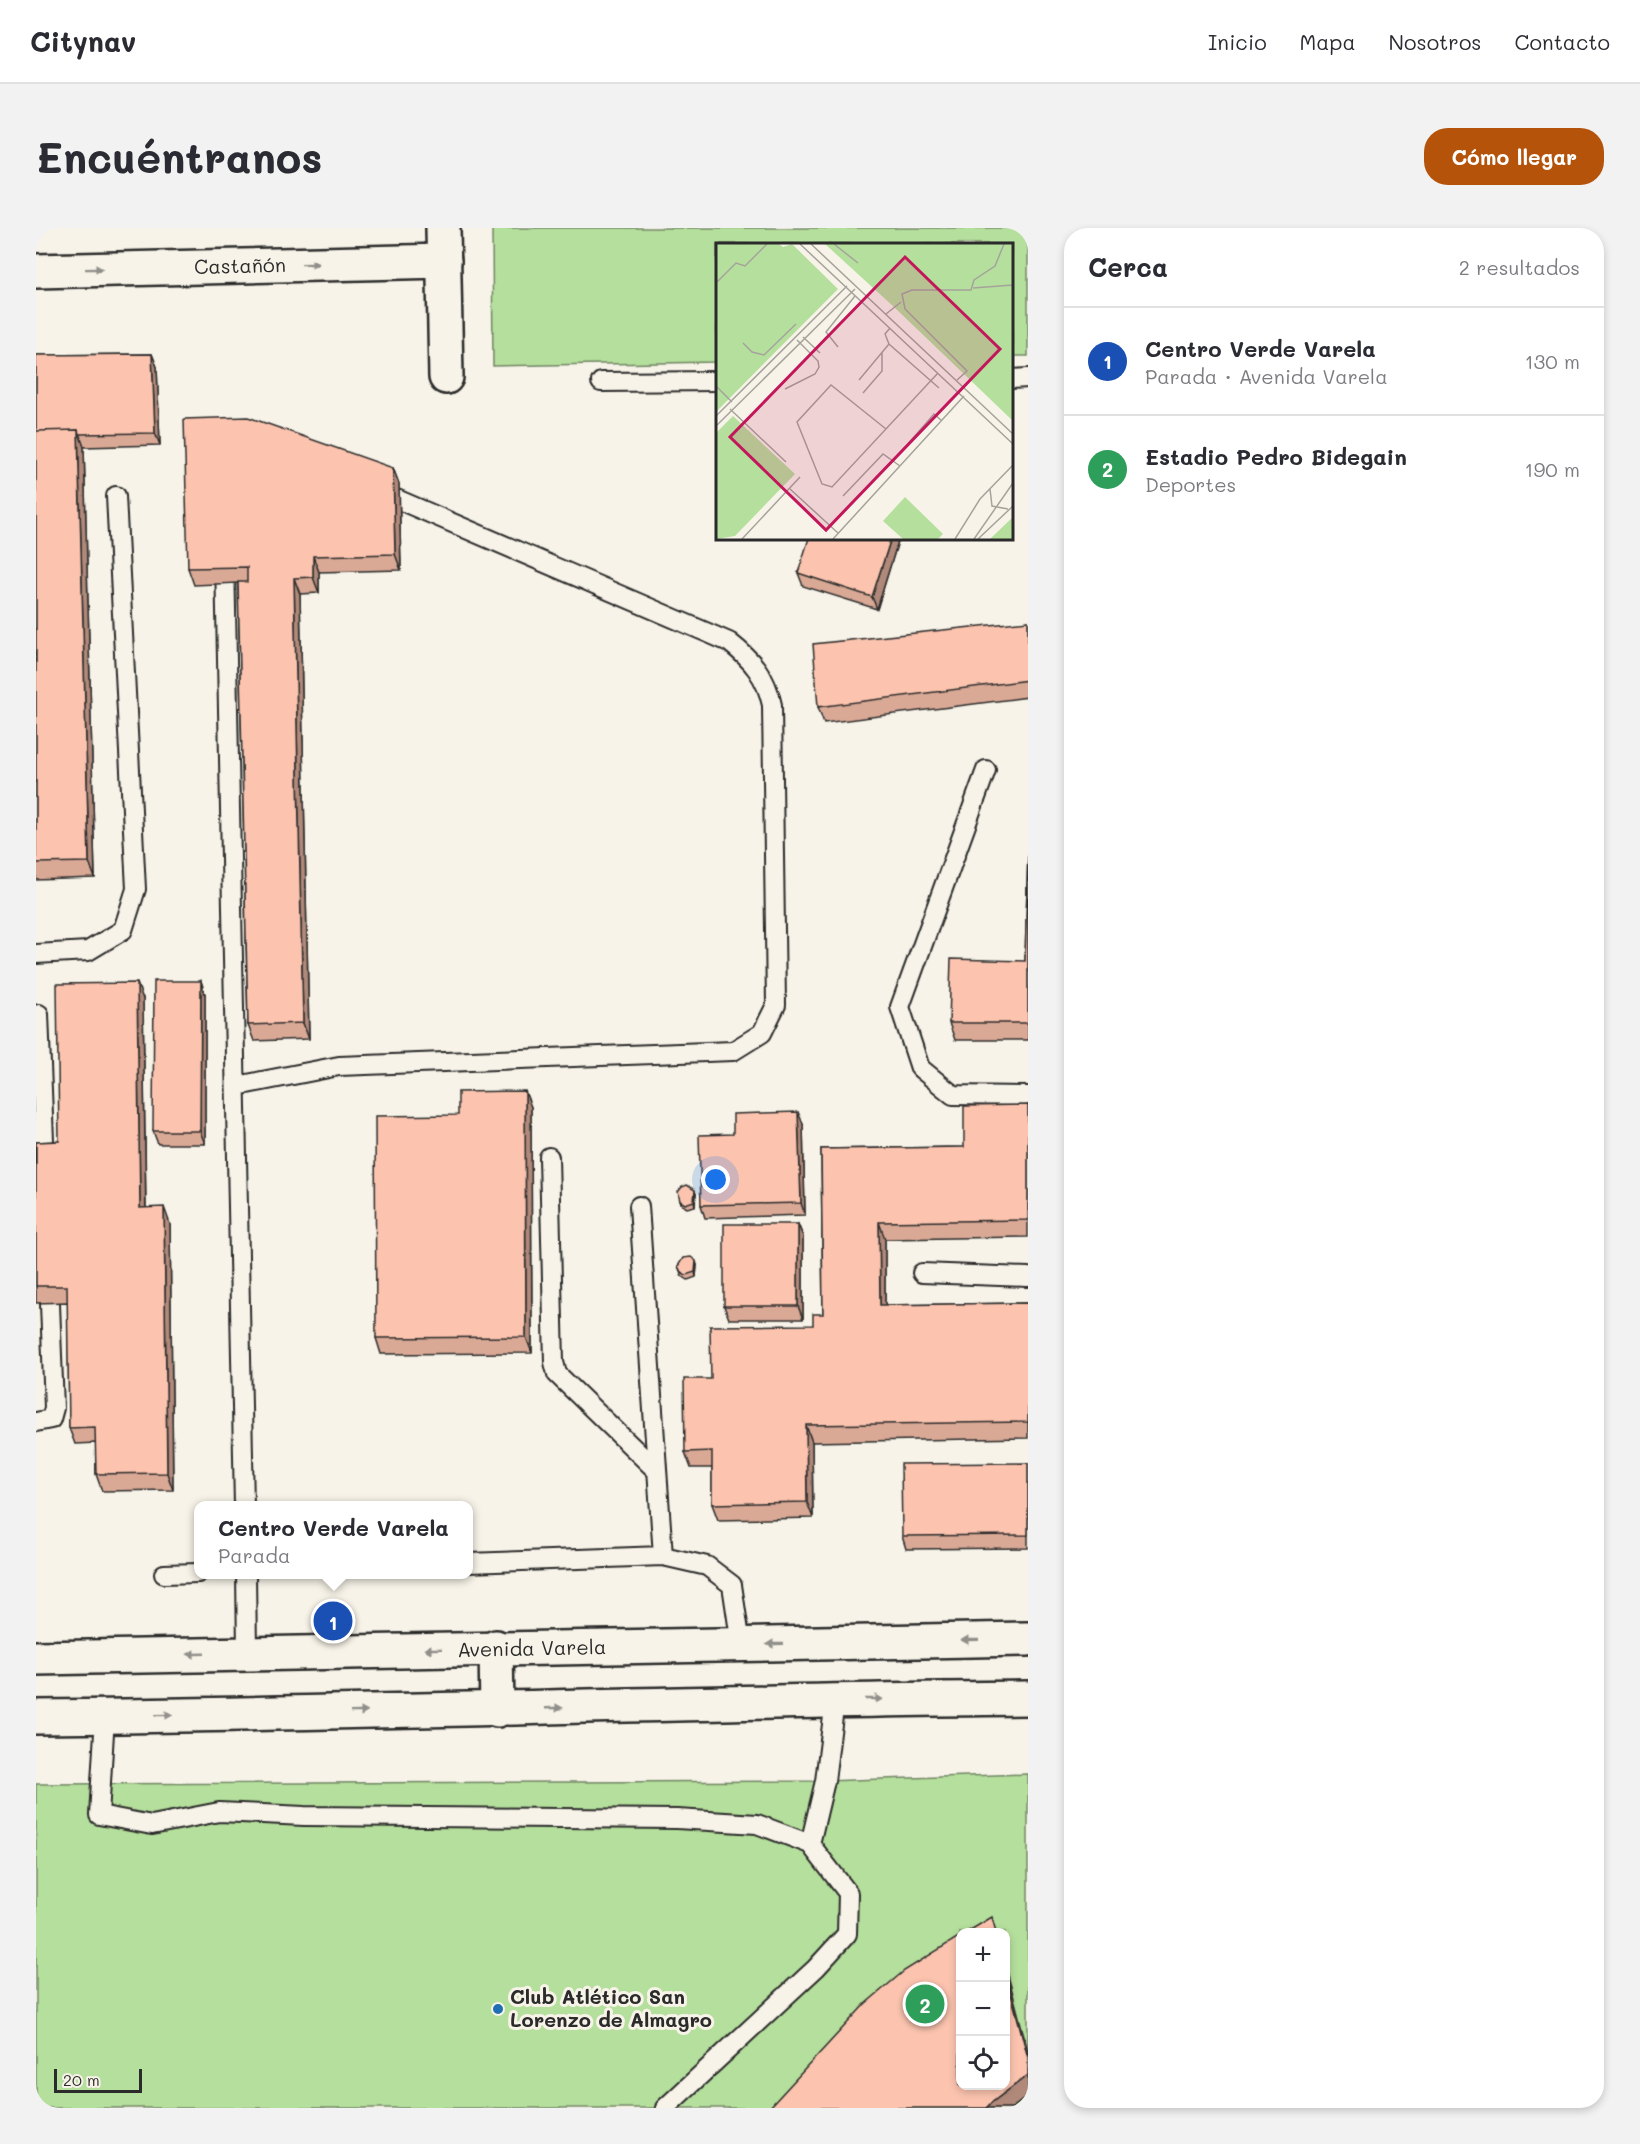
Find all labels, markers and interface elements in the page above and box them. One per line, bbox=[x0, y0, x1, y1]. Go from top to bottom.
text: Citynav bbox=[30, 23, 136, 59]
text: Inicio bbox=[1208, 28, 1267, 55]
text: Mapa bbox=[1300, 28, 1355, 55]
text: Nosotros bbox=[1388, 28, 1482, 55]
text: Contacto bbox=[1515, 28, 1610, 55]
button: Cómo llegar bbox=[1424, 128, 1604, 185]
text: Encuéntranos bbox=[36, 129, 322, 184]
inset map bbox=[716, 243, 1013, 540]
text: Cerca bbox=[1088, 250, 1168, 284]
street label: Castañón bbox=[194, 251, 286, 279]
text: 2 resultados bbox=[1459, 254, 1580, 280]
one-way arrow bbox=[301, 259, 320, 269]
one-way arrow bbox=[85, 265, 104, 274]
text: Centro Verde Varela bbox=[1145, 334, 1376, 363]
text: 1 bbox=[1103, 348, 1112, 374]
text: 130 m bbox=[1525, 348, 1580, 374]
text: Parada · Avenida Varela bbox=[1145, 363, 1388, 389]
text: Estadio Pedro Bidegain bbox=[1145, 442, 1407, 471]
text: 2 bbox=[1102, 456, 1113, 482]
text: 190 m bbox=[1525, 456, 1580, 482]
text: Deportes bbox=[1145, 471, 1236, 497]
your location bbox=[701, 1165, 730, 1194]
popup bbox=[194, 1501, 473, 1579]
text: Centro Verde Varela bbox=[218, 1513, 449, 1542]
text: Parada bbox=[218, 1542, 290, 1568]
pin: 1 bbox=[314, 1598, 352, 1644]
street label: Avenida Varela bbox=[457, 1633, 607, 1662]
one-way arrow bbox=[960, 1635, 979, 1645]
one-way arrow bbox=[765, 1639, 784, 1649]
one-way arrow bbox=[423, 1644, 442, 1653]
one-way arrow bbox=[186, 1649, 205, 1659]
one-way arrow bbox=[865, 1695, 884, 1704]
one-way arrow bbox=[544, 1703, 563, 1713]
one-way arrow bbox=[349, 1707, 368, 1717]
one-way arrow bbox=[154, 1710, 173, 1720]
map controls bbox=[956, 1928, 1010, 2090]
button: + bbox=[956, 1928, 1010, 1982]
pin: 2 bbox=[906, 1982, 944, 2026]
button: − bbox=[956, 1982, 1010, 2036]
place label: Club Atlético San Lorenzo de Almagro bbox=[510, 1983, 712, 2032]
marker: Club Atlético San Lorenzo de Almagro bbox=[491, 2002, 505, 2016]
button: locate bbox=[956, 2036, 1010, 2090]
scale bar bbox=[54, 2066, 142, 2094]
text: 20 m bbox=[63, 2069, 100, 2090]

